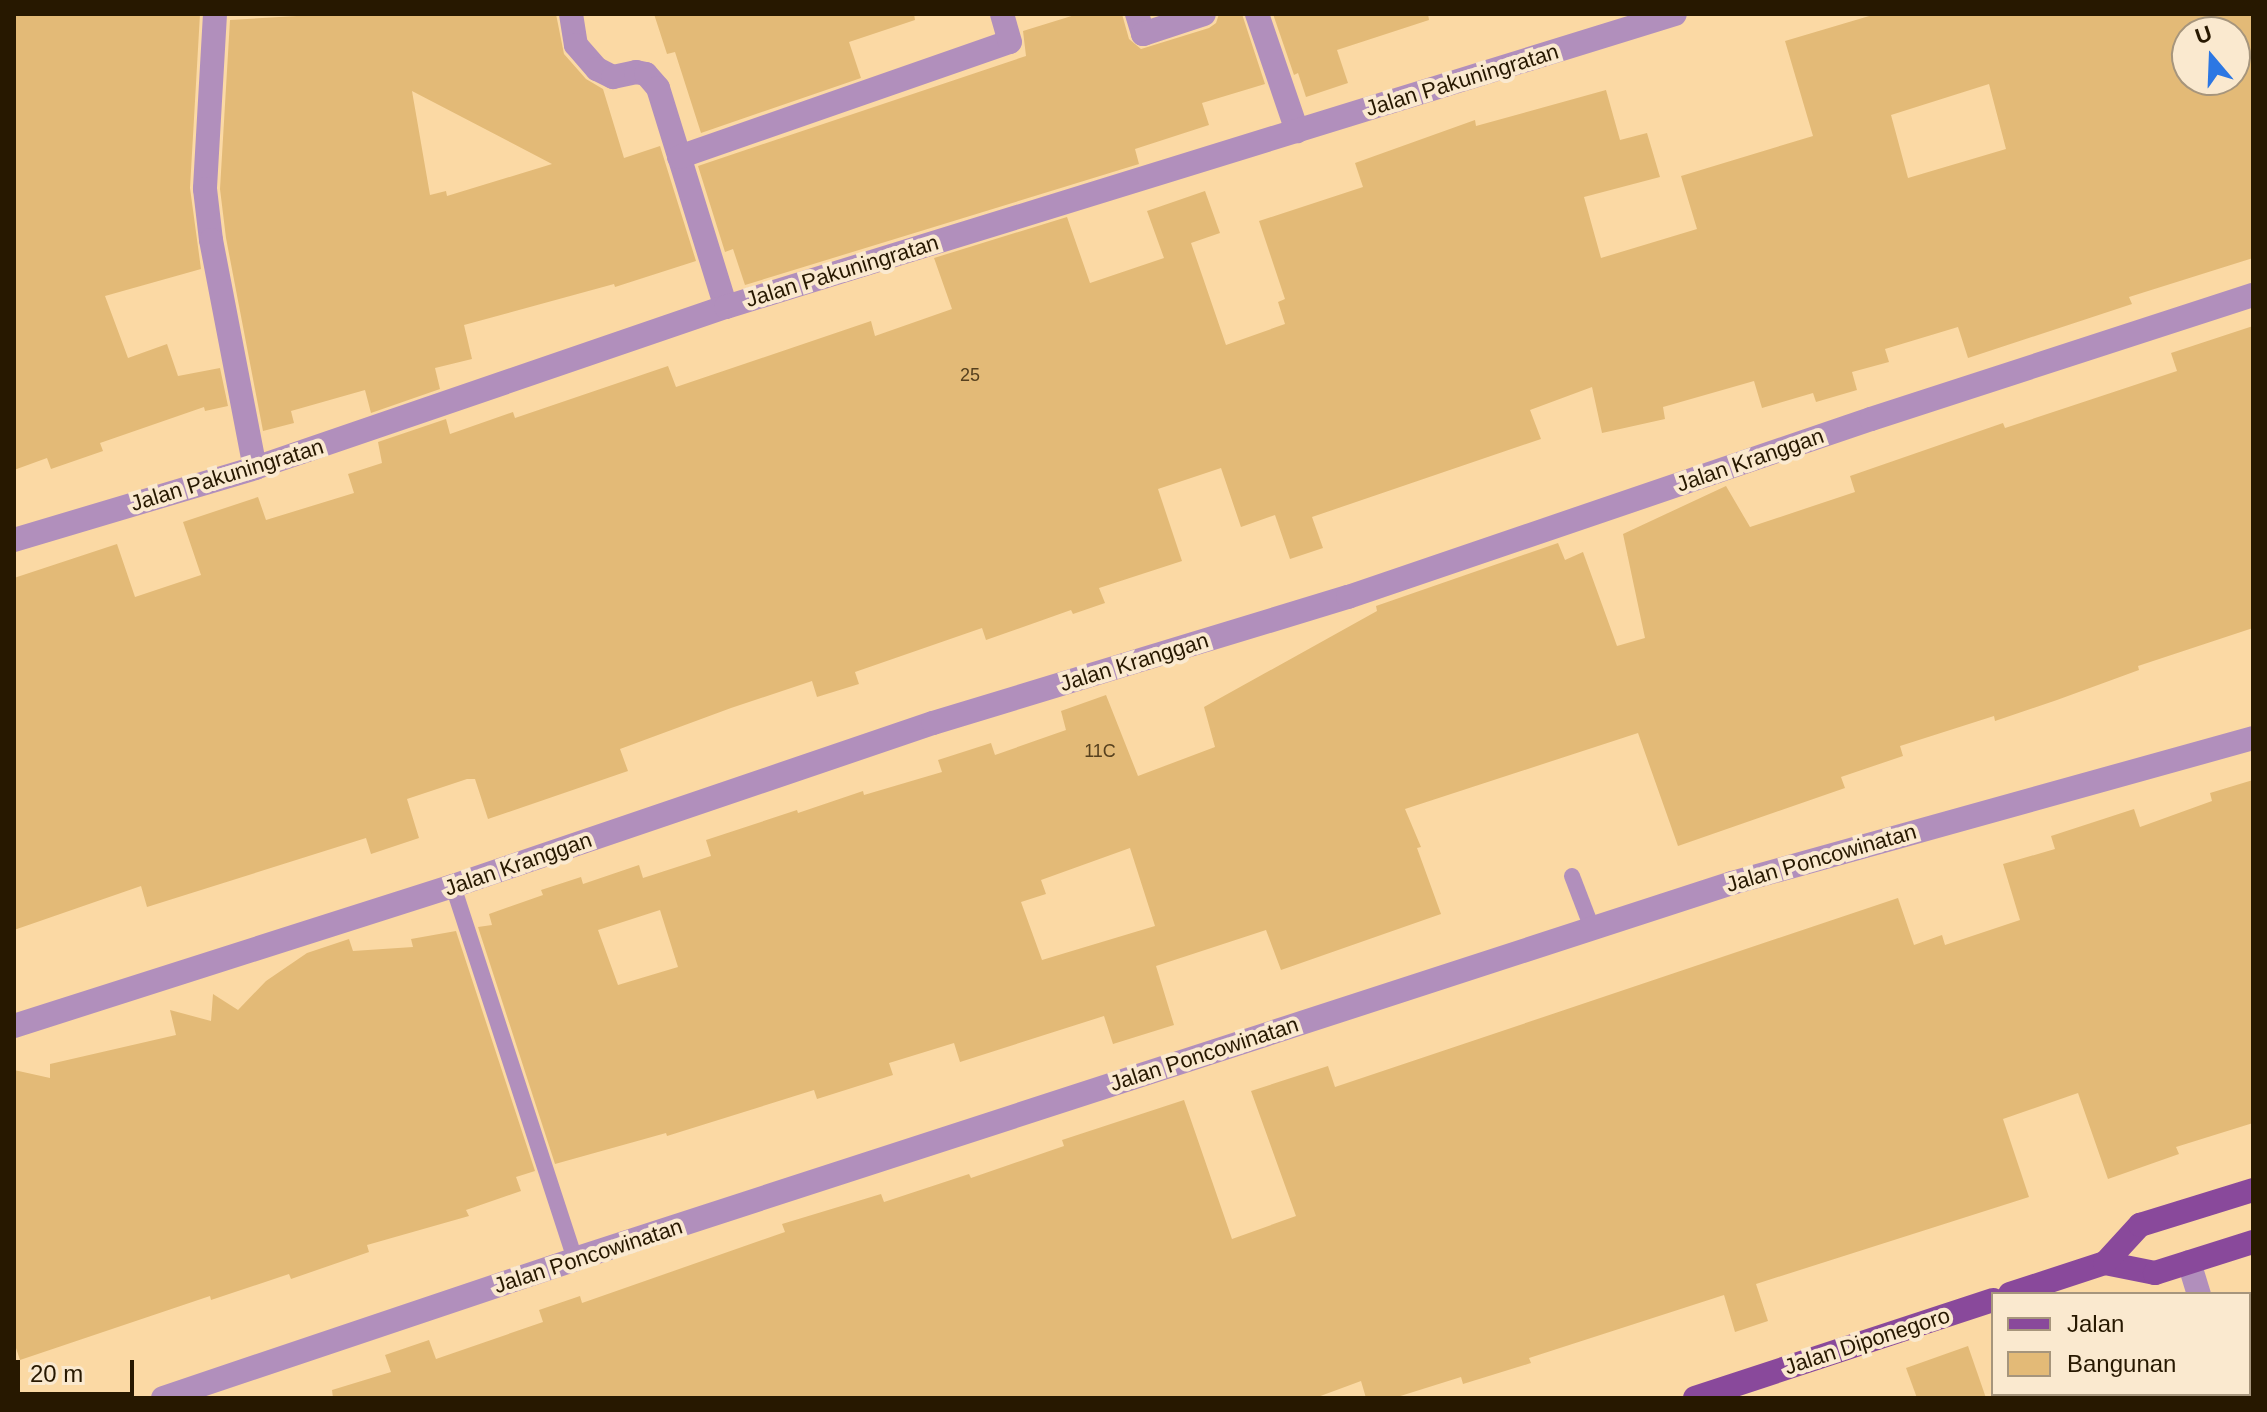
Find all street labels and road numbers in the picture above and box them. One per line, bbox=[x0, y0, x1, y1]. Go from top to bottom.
street label: Jalan Pakuningratan bbox=[1362, 38, 1562, 122]
street label: Jalan Pakuningratan bbox=[742, 229, 942, 313]
street label: Jalan Kranggan bbox=[1673, 422, 1827, 498]
street label: Jalan Pakuningratan bbox=[127, 433, 327, 517]
street label: Jalan Kranggan bbox=[1056, 627, 1212, 697]
street label: Jalan Poncowinatan bbox=[1723, 818, 1919, 898]
street label: Jalan Kranggan bbox=[441, 826, 595, 902]
street label: Jalan Poncowinatan bbox=[1106, 1011, 1302, 1097]
street label: Jalan Poncowinatan bbox=[490, 1213, 686, 1299]
street label: Jalan Diponegoro bbox=[1781, 1302, 1953, 1380]

